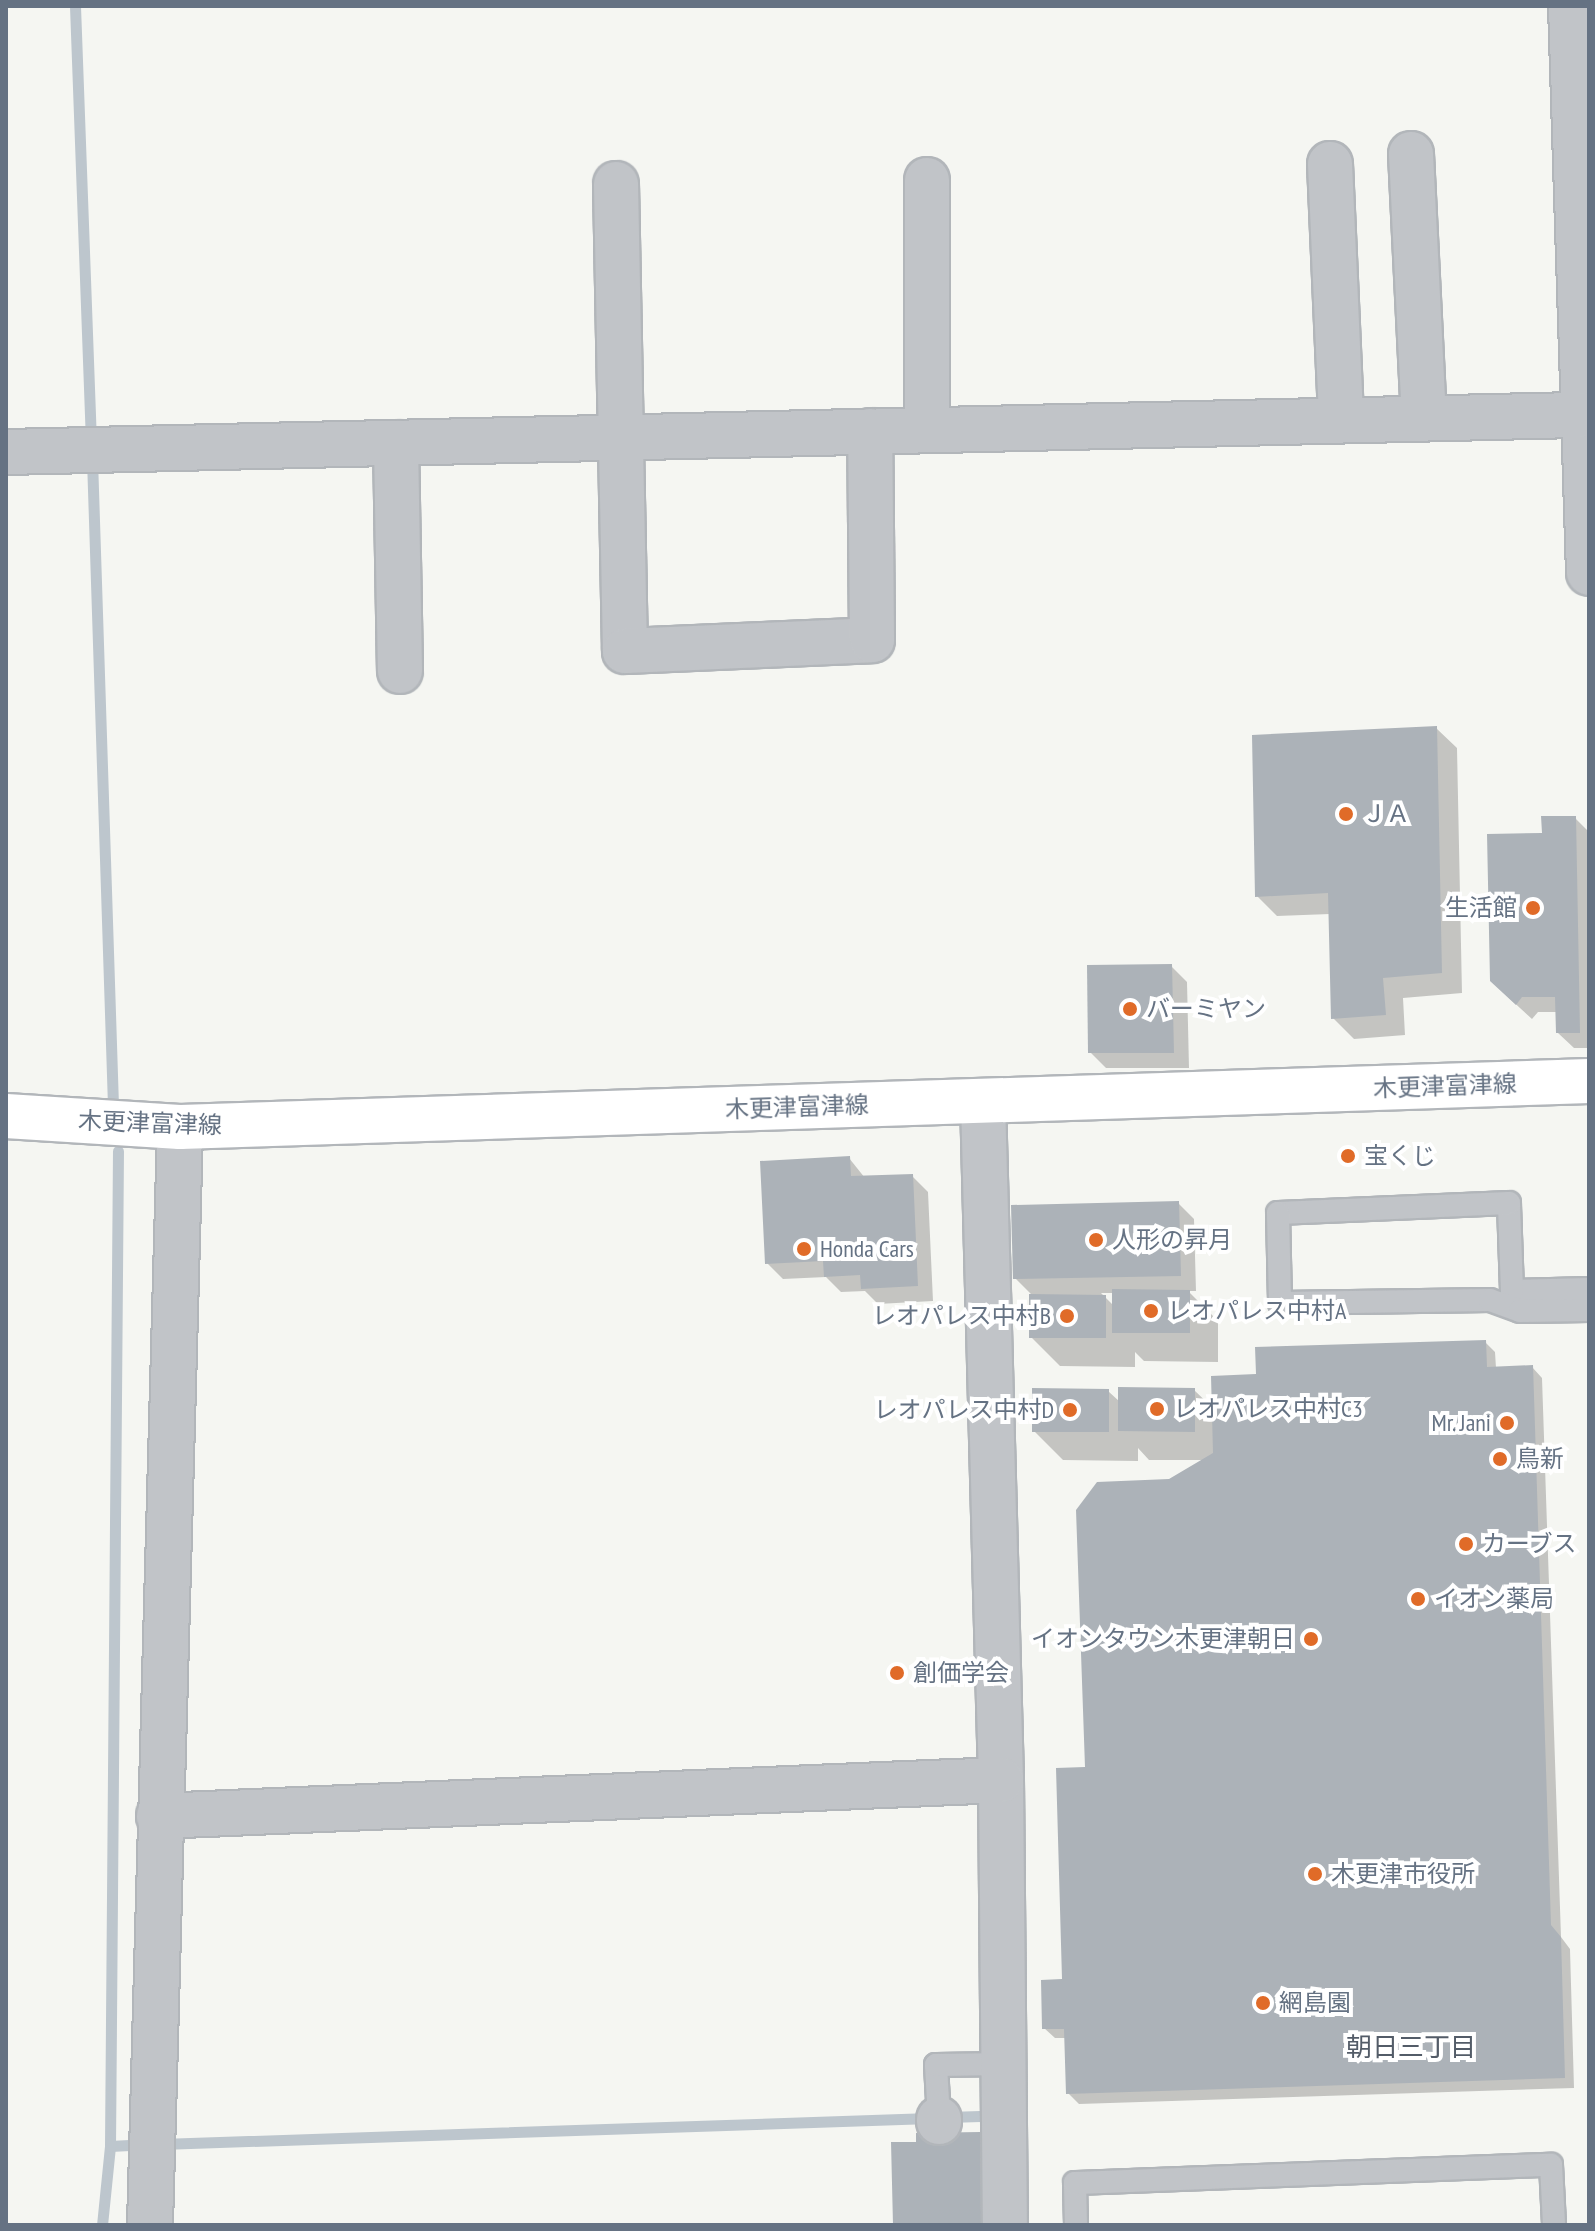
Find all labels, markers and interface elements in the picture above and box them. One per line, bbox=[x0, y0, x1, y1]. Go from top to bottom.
place label: ＪＡ bbox=[1362, 800, 1410, 828]
marker: ＪＡ bbox=[1337, 805, 1355, 823]
place label: 生活館 bbox=[1445, 894, 1517, 922]
marker: 生活館 bbox=[1524, 899, 1542, 917]
place label: バーミヤン bbox=[1146, 995, 1266, 1023]
marker: バーミヤン bbox=[1121, 1000, 1139, 1018]
street label: 木更津富津線 bbox=[1373, 1069, 1517, 1103]
street label: 木更津富津線 bbox=[725, 1090, 869, 1124]
street label: 木更津富津線 bbox=[78, 1106, 222, 1140]
place label: 宝くじ bbox=[1364, 1142, 1436, 1170]
marker: 宝くじ bbox=[1339, 1147, 1357, 1165]
place label: 人形の昇月 bbox=[1112, 1226, 1232, 1254]
marker: 人形の昇月 bbox=[1087, 1231, 1105, 1249]
place label: Honda Cars bbox=[820, 1235, 914, 1263]
marker: Honda Cars bbox=[795, 1240, 813, 1258]
place label: レオパレス中村A bbox=[1167, 1297, 1346, 1325]
place label: レオパレス中村B bbox=[872, 1302, 1051, 1330]
marker: レオパレス中村A bbox=[1142, 1302, 1160, 1320]
marker: レオパレス中村B bbox=[1058, 1307, 1076, 1325]
place label: レオパレス中村C3 bbox=[1173, 1395, 1363, 1423]
place label: レオパレス中村D bbox=[873, 1396, 1054, 1424]
marker: レオパレス中村C3 bbox=[1148, 1400, 1166, 1418]
marker: レオパレス中村D bbox=[1061, 1401, 1079, 1419]
place label: Mr. Jani bbox=[1430, 1409, 1491, 1437]
marker: Mr. Jani bbox=[1498, 1414, 1516, 1432]
place label: 鳥新 bbox=[1516, 1445, 1564, 1473]
marker: 鳥新 bbox=[1491, 1450, 1509, 1468]
place label: カーブス bbox=[1482, 1530, 1578, 1558]
marker: カーブス bbox=[1457, 1535, 1475, 1553]
place label: イオン薬局 bbox=[1434, 1585, 1554, 1613]
marker: イオン薬局 bbox=[1409, 1590, 1427, 1608]
place label: イオンタウン木更津朝日 bbox=[1031, 1625, 1295, 1653]
marker: イオンタウン木更津朝日 bbox=[1302, 1630, 1320, 1648]
place label: 創価学会 bbox=[913, 1659, 1009, 1687]
marker: 創価学会 bbox=[888, 1664, 906, 1682]
place label: 木更津市役所 bbox=[1331, 1860, 1475, 1888]
marker: 木更津市役所 bbox=[1306, 1865, 1324, 1883]
place label: 網島園 bbox=[1279, 1989, 1351, 2017]
marker: 網島園 bbox=[1254, 1994, 1272, 2012]
district label: 朝日三丁目 bbox=[1346, 2031, 1476, 2063]

